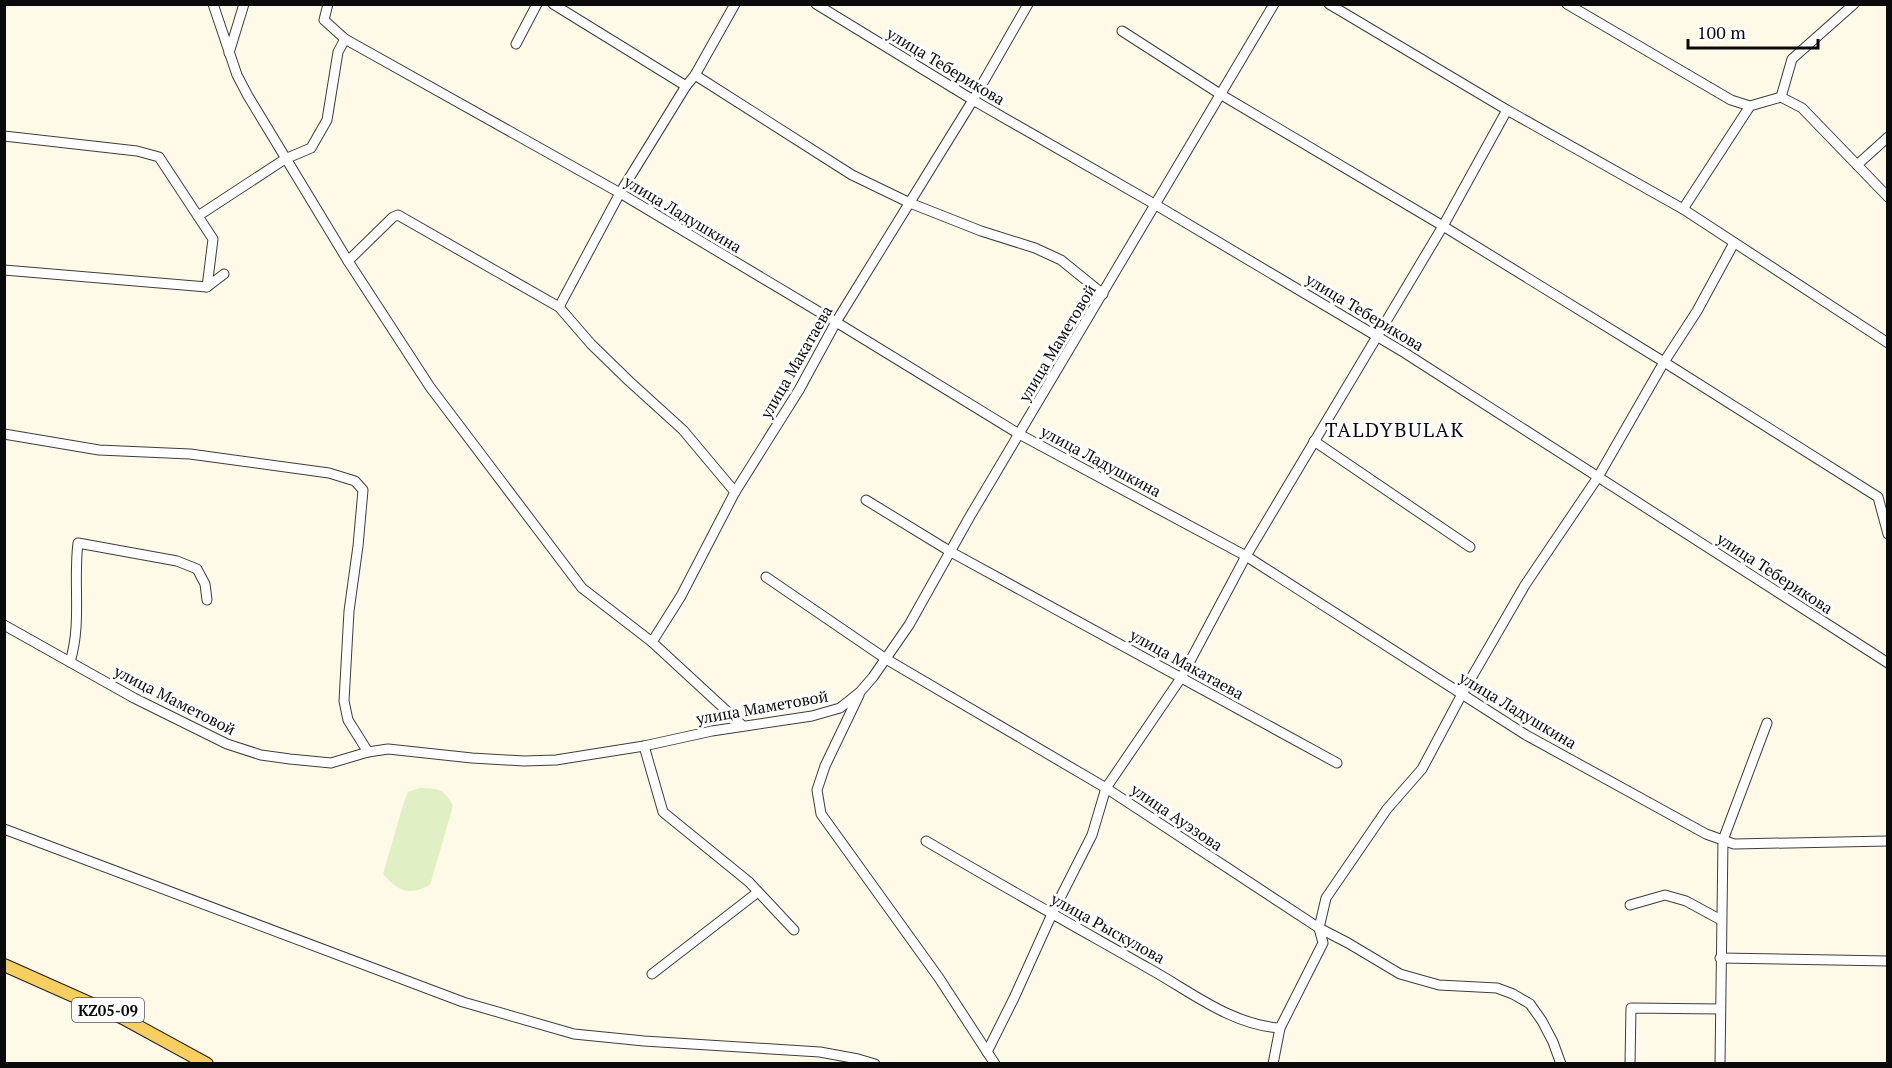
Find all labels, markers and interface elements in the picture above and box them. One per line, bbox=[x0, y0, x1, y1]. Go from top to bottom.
scale bar bbox=[1688, 12, 1818, 50]
text: 100 m bbox=[1697, 20, 1746, 44]
street label: улица Теберикова bbox=[882, 21, 1009, 110]
street label: улица Ладушкина bbox=[619, 170, 746, 258]
street label: улица Теберикова bbox=[1301, 267, 1428, 356]
street label: улица Маметовой bbox=[1013, 280, 1101, 407]
street label: улица Макатаева bbox=[754, 301, 837, 423]
district label: TALDYBULAK bbox=[1325, 416, 1465, 443]
street label: улица Ладушкина bbox=[1036, 420, 1165, 502]
street label: улица Теберикова bbox=[1712, 527, 1837, 619]
street label: улица Макатаева bbox=[1125, 623, 1248, 704]
street label: улица Маметовой bbox=[110, 659, 240, 740]
street label: улица Ладушкина bbox=[1454, 666, 1581, 754]
street label: улица Маметовой bbox=[693, 685, 830, 730]
street label: улица Ауэзова bbox=[1126, 778, 1227, 856]
street label: улица Рыскулова bbox=[1046, 887, 1169, 968]
road number: KZ05-09 bbox=[72, 998, 144, 1022]

